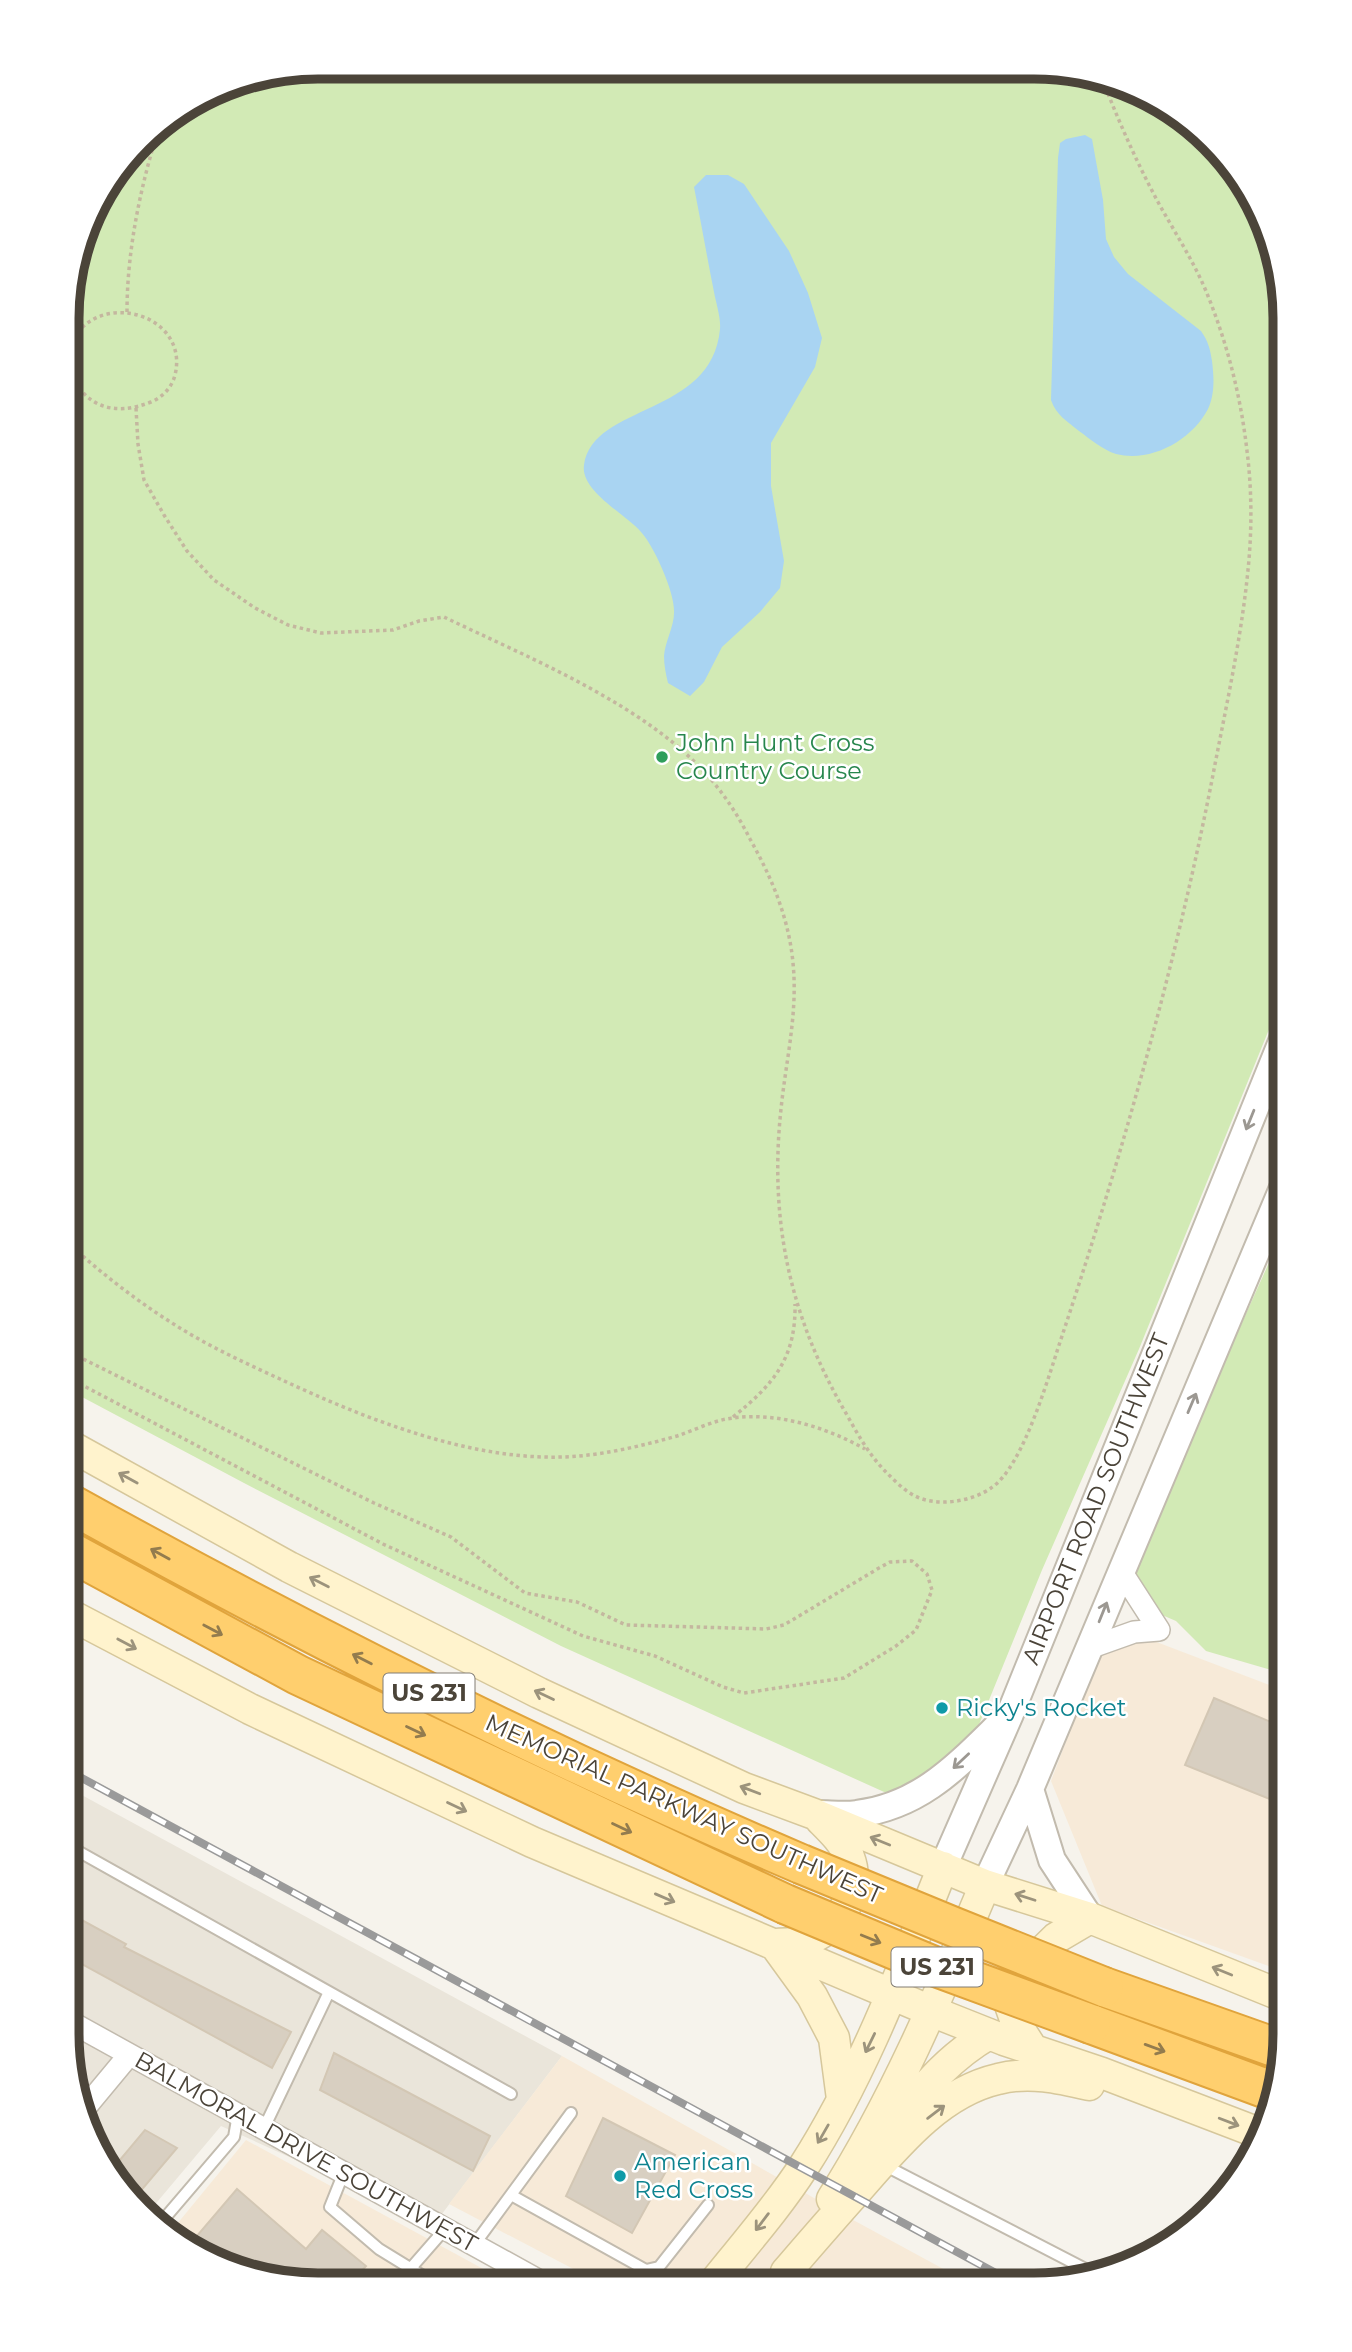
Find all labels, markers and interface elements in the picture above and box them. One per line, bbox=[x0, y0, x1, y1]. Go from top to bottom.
place label: John Hunt Cross Country Course bbox=[675, 728, 875, 785]
marker: John Hunt Cross Country Course bbox=[654, 749, 670, 765]
one-way arrow bbox=[1243, 1109, 1256, 1130]
street label: AIRPORT ROAD SOUTHWEST bbox=[1016, 1329, 1175, 1668]
one-way arrow bbox=[1186, 1392, 1199, 1414]
one-way arrow bbox=[118, 1471, 139, 1484]
one-way arrow bbox=[150, 1547, 171, 1560]
one-way arrow bbox=[309, 1575, 330, 1589]
one-way arrow bbox=[1098, 1602, 1111, 1624]
one-way arrow bbox=[202, 1623, 222, 1637]
one-way arrow bbox=[117, 1638, 137, 1652]
one-way arrow bbox=[352, 1651, 373, 1665]
road number: US 231 bbox=[384, 1674, 474, 1712]
one-way arrow bbox=[534, 1688, 555, 1701]
place label: Ricky's Rocket bbox=[956, 1693, 1127, 1722]
marker: Ricky's Rocket bbox=[934, 1700, 950, 1716]
street label: MEMORIAL PARKWAY SOUTHWEST bbox=[481, 1708, 887, 1910]
one-way arrow bbox=[405, 1725, 427, 1738]
one-way arrow bbox=[953, 1753, 970, 1770]
one-way arrow bbox=[740, 1783, 762, 1796]
one-way arrow bbox=[445, 1801, 467, 1814]
one-way arrow bbox=[612, 1822, 633, 1835]
one-way arrow bbox=[869, 1834, 891, 1847]
one-way arrow bbox=[1014, 1890, 1036, 1903]
one-way arrow bbox=[654, 1892, 675, 1905]
one-way arrow bbox=[859, 1934, 881, 1947]
road number: US 231 bbox=[892, 1948, 982, 1986]
one-way arrow bbox=[1211, 1964, 1233, 1977]
one-way arrow bbox=[862, 2032, 876, 2053]
one-way arrow bbox=[1144, 2043, 1166, 2055]
street label: BALMORAL DRIVE SOUTHWEST bbox=[130, 2045, 483, 2258]
one-way arrow bbox=[926, 2104, 944, 2119]
one-way arrow bbox=[1218, 2117, 1240, 2129]
one-way arrow bbox=[816, 2123, 830, 2143]
place label: American Red Cross bbox=[634, 2147, 753, 2204]
marker: American Red Cross bbox=[612, 2168, 628, 2184]
one-way arrow bbox=[754, 2212, 769, 2231]

